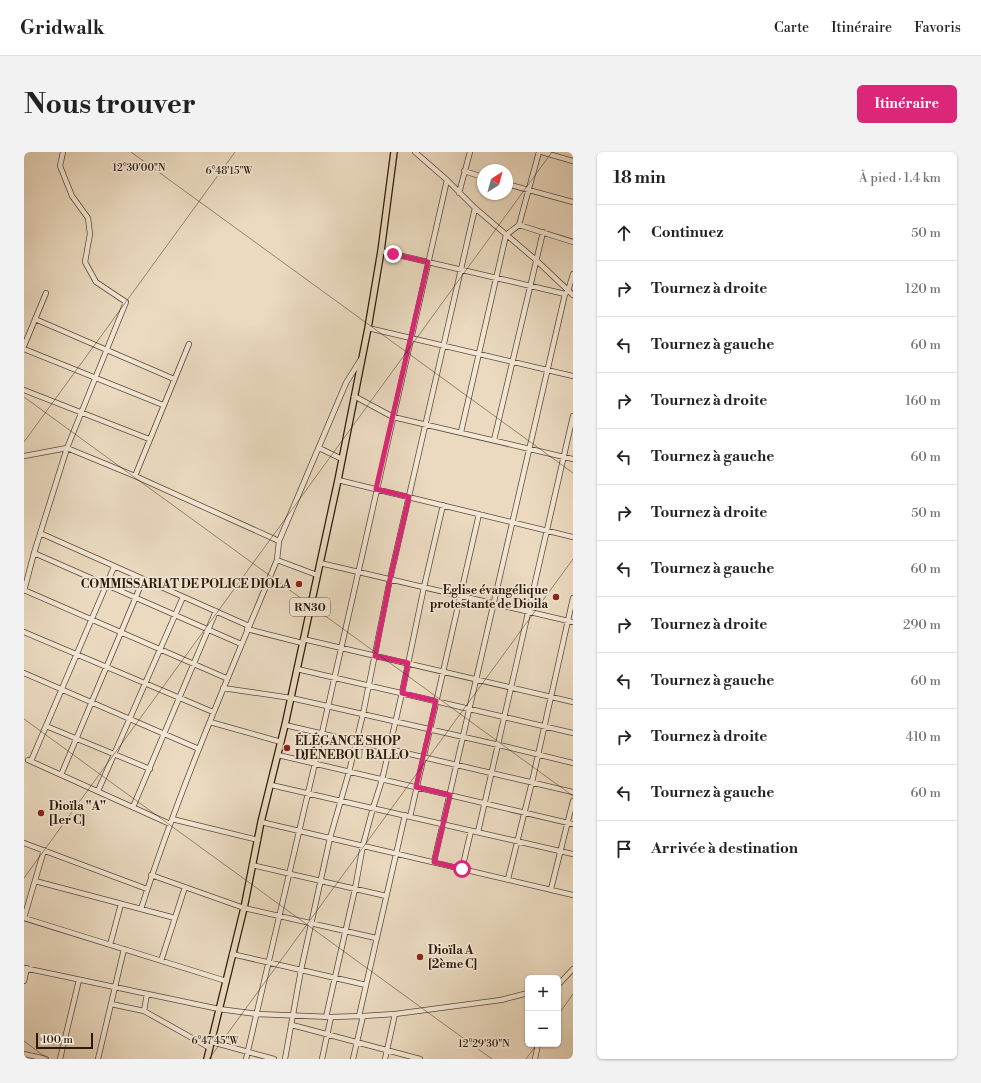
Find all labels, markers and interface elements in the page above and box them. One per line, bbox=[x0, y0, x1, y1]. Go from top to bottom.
text: Gridwalk bbox=[20, 16, 104, 40]
text: Carte bbox=[774, 19, 809, 37]
text: Itinéraire bbox=[831, 19, 892, 37]
text: Favoris bbox=[914, 19, 961, 37]
button: Itinéraire bbox=[857, 85, 957, 123]
text: Nous trouver bbox=[24, 87, 196, 122]
text: 12°30'00"N bbox=[113, 162, 166, 174]
north arrow bbox=[477, 164, 513, 200]
text: 6°48'15"W bbox=[206, 165, 253, 177]
text: 18 min bbox=[613, 167, 666, 189]
text: À pied · 1.4 km bbox=[859, 170, 941, 186]
icon: ahead bbox=[613, 222, 635, 244]
text: Continuez bbox=[651, 223, 723, 242]
text: 50 m bbox=[911, 225, 941, 241]
route end bbox=[384, 245, 402, 263]
icon: right bbox=[613, 278, 635, 300]
text: Tournez à droite bbox=[651, 279, 767, 298]
text: 120 m bbox=[905, 281, 941, 297]
icon: left bbox=[613, 334, 635, 356]
text: Tournez à gauche bbox=[651, 335, 774, 354]
text: 60 m bbox=[910, 337, 941, 353]
icon: right bbox=[613, 390, 635, 412]
text: Tournez à droite bbox=[651, 391, 767, 410]
text: 160 m bbox=[905, 393, 941, 409]
icon: left bbox=[613, 446, 635, 468]
text: Tournez à gauche bbox=[651, 447, 774, 466]
text: 60 m bbox=[910, 449, 941, 465]
icon: right bbox=[613, 502, 635, 524]
text: Tournez à droite bbox=[651, 503, 767, 522]
text: 50 m bbox=[911, 505, 941, 521]
icon: left bbox=[613, 558, 635, 580]
text: Tournez à gauche bbox=[651, 559, 774, 578]
text: 60 m bbox=[910, 561, 941, 577]
place label: COMMISSARIAT DE POLICE DIOLA bbox=[81, 577, 291, 592]
marker: COMMISSARIAT DE POLICE DIOLA bbox=[294, 579, 304, 589]
place label: Eglise évangélique protestante de Dioila bbox=[430, 583, 549, 612]
marker: Eglise évangélique protestante de Dioila bbox=[551, 592, 561, 602]
road number: RN30 bbox=[290, 598, 330, 616]
icon: right bbox=[613, 614, 635, 636]
text: Tournez à droite bbox=[651, 615, 767, 634]
text: 290 m bbox=[903, 617, 941, 633]
icon: left bbox=[613, 670, 635, 692]
text: Tournez à gauche bbox=[651, 671, 774, 690]
text: 60 m bbox=[910, 673, 941, 689]
icon: right bbox=[613, 726, 635, 748]
text: Tournez à droite bbox=[651, 727, 767, 746]
text: 410 m bbox=[905, 729, 941, 745]
place label: ÉLÉGANCE SHOP DJÉNEBOU BALLO bbox=[295, 732, 409, 763]
marker: ÉLÉGANCE SHOP DJÉNEBOU BALLO bbox=[282, 743, 292, 753]
icon: left bbox=[613, 782, 635, 804]
text: Tournez à gauche bbox=[651, 783, 774, 802]
text: 60 m bbox=[910, 785, 941, 801]
place label: Dioïla ''A'' [1er C] bbox=[49, 799, 106, 828]
marker: Dioïla ''A'' [1er C] bbox=[36, 808, 46, 818]
icon: arrive bbox=[613, 838, 635, 860]
text: Arrivée à destination bbox=[651, 839, 798, 858]
route start bbox=[453, 860, 471, 878]
place label: Dioïla A [2ème C] bbox=[428, 943, 477, 972]
marker: Dioïla A [2ème C] bbox=[415, 952, 425, 962]
map controls bbox=[525, 975, 561, 1047]
button: + bbox=[525, 975, 561, 1011]
button: − bbox=[525, 1011, 561, 1047]
scale bar bbox=[36, 1031, 93, 1050]
text: 100 m bbox=[42, 1033, 73, 1047]
text: 6°47'45"W bbox=[192, 1035, 239, 1047]
text: 12°29'30"N bbox=[458, 1038, 510, 1050]

